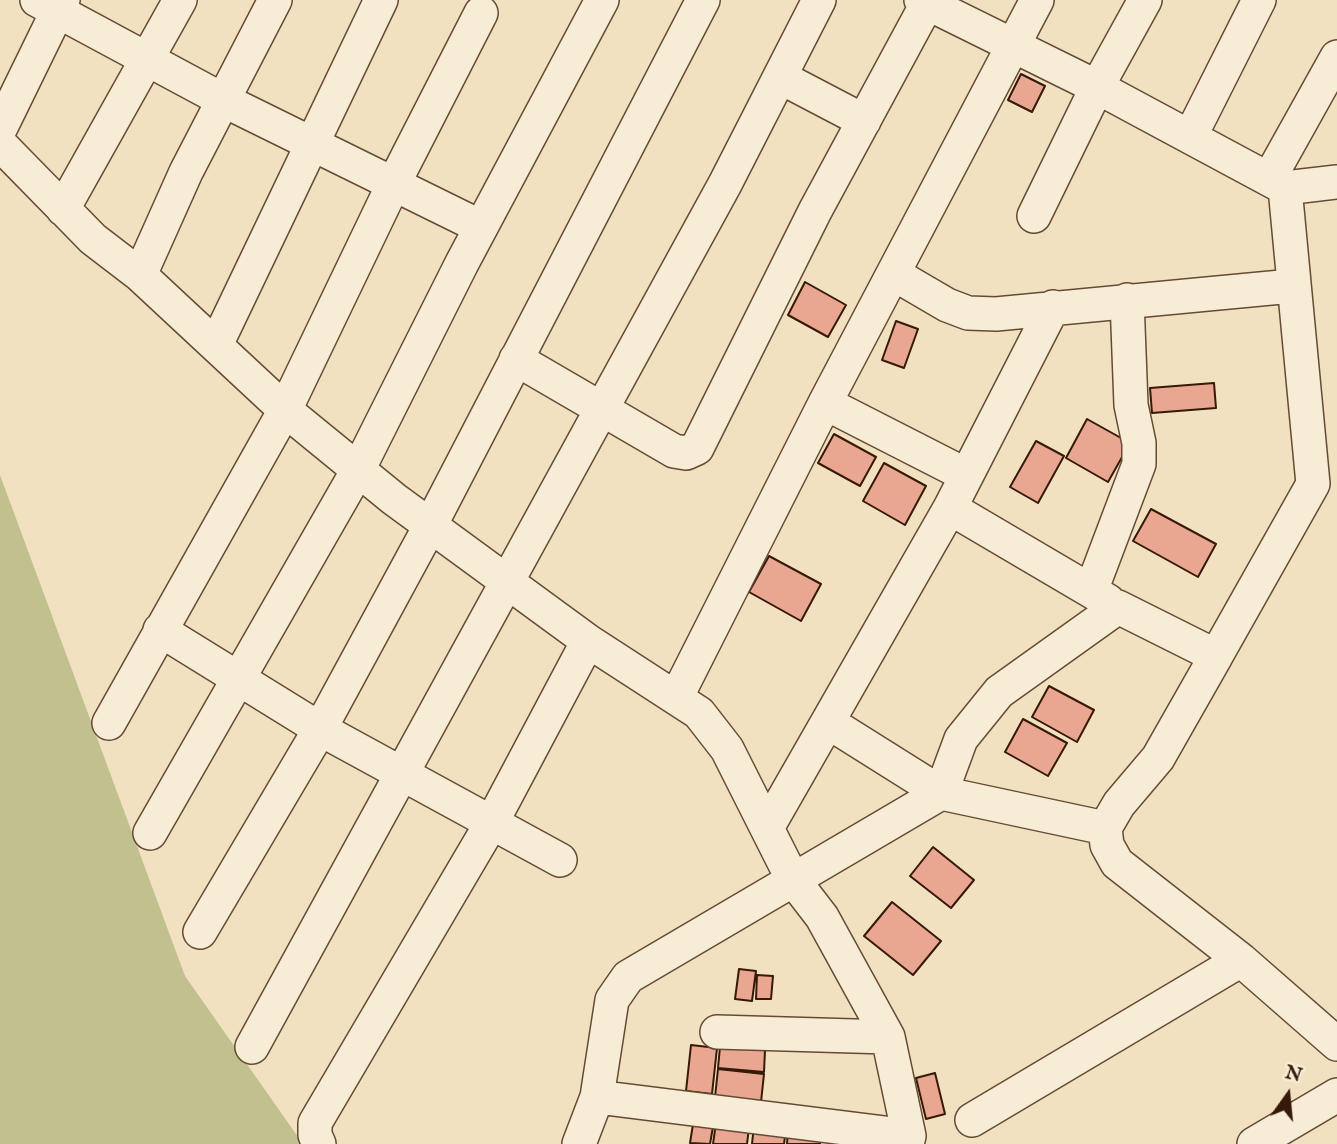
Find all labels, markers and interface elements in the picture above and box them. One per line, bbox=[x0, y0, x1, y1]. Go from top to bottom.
north arrow bbox=[1253, 1060, 1323, 1130]
text: N bbox=[1282, 1061, 1304, 1088]

